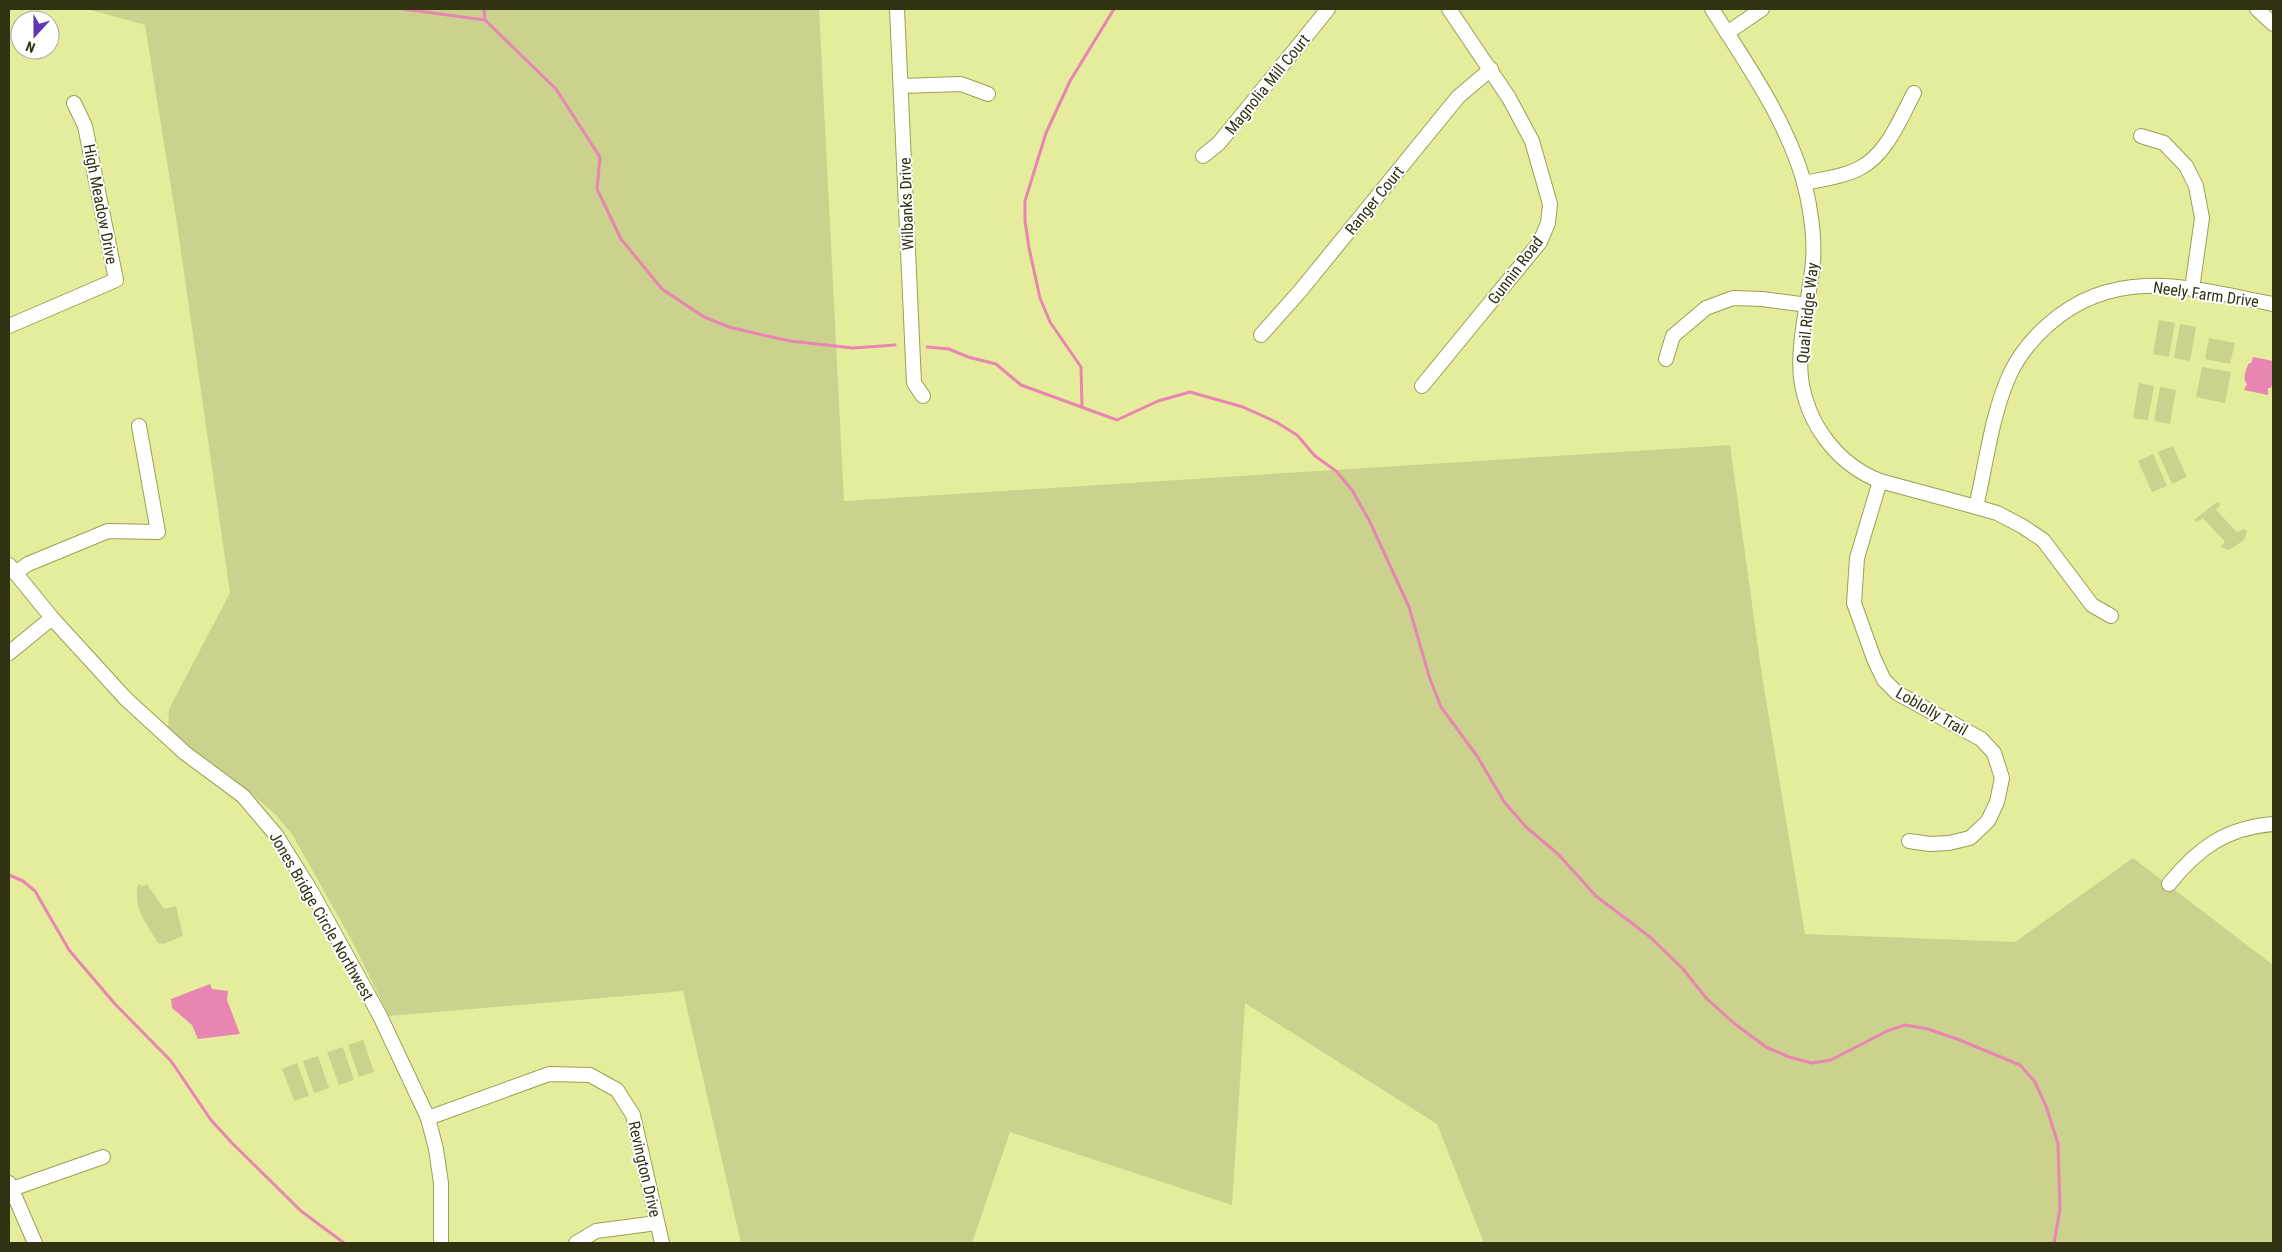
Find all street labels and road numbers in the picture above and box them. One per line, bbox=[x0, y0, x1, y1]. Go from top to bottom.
street label: Magnolia Mill Court bbox=[1221, 30, 1314, 138]
street label: High Meadow Drive bbox=[80, 142, 121, 266]
street label: Wilbanks Drive bbox=[895, 157, 918, 251]
street label: Ranger Court bbox=[1341, 162, 1408, 238]
street label: Gunnin Road bbox=[1484, 233, 1547, 308]
street label: Quail Ridge Way bbox=[1793, 261, 1822, 364]
street label: Neely Farm Drive bbox=[2152, 278, 2260, 311]
street label: Loblolly Trail bbox=[1892, 683, 1971, 740]
street label: Jones Bridge Circle Northwest bbox=[265, 829, 378, 1004]
street label: Revington Drive bbox=[624, 1119, 665, 1219]

